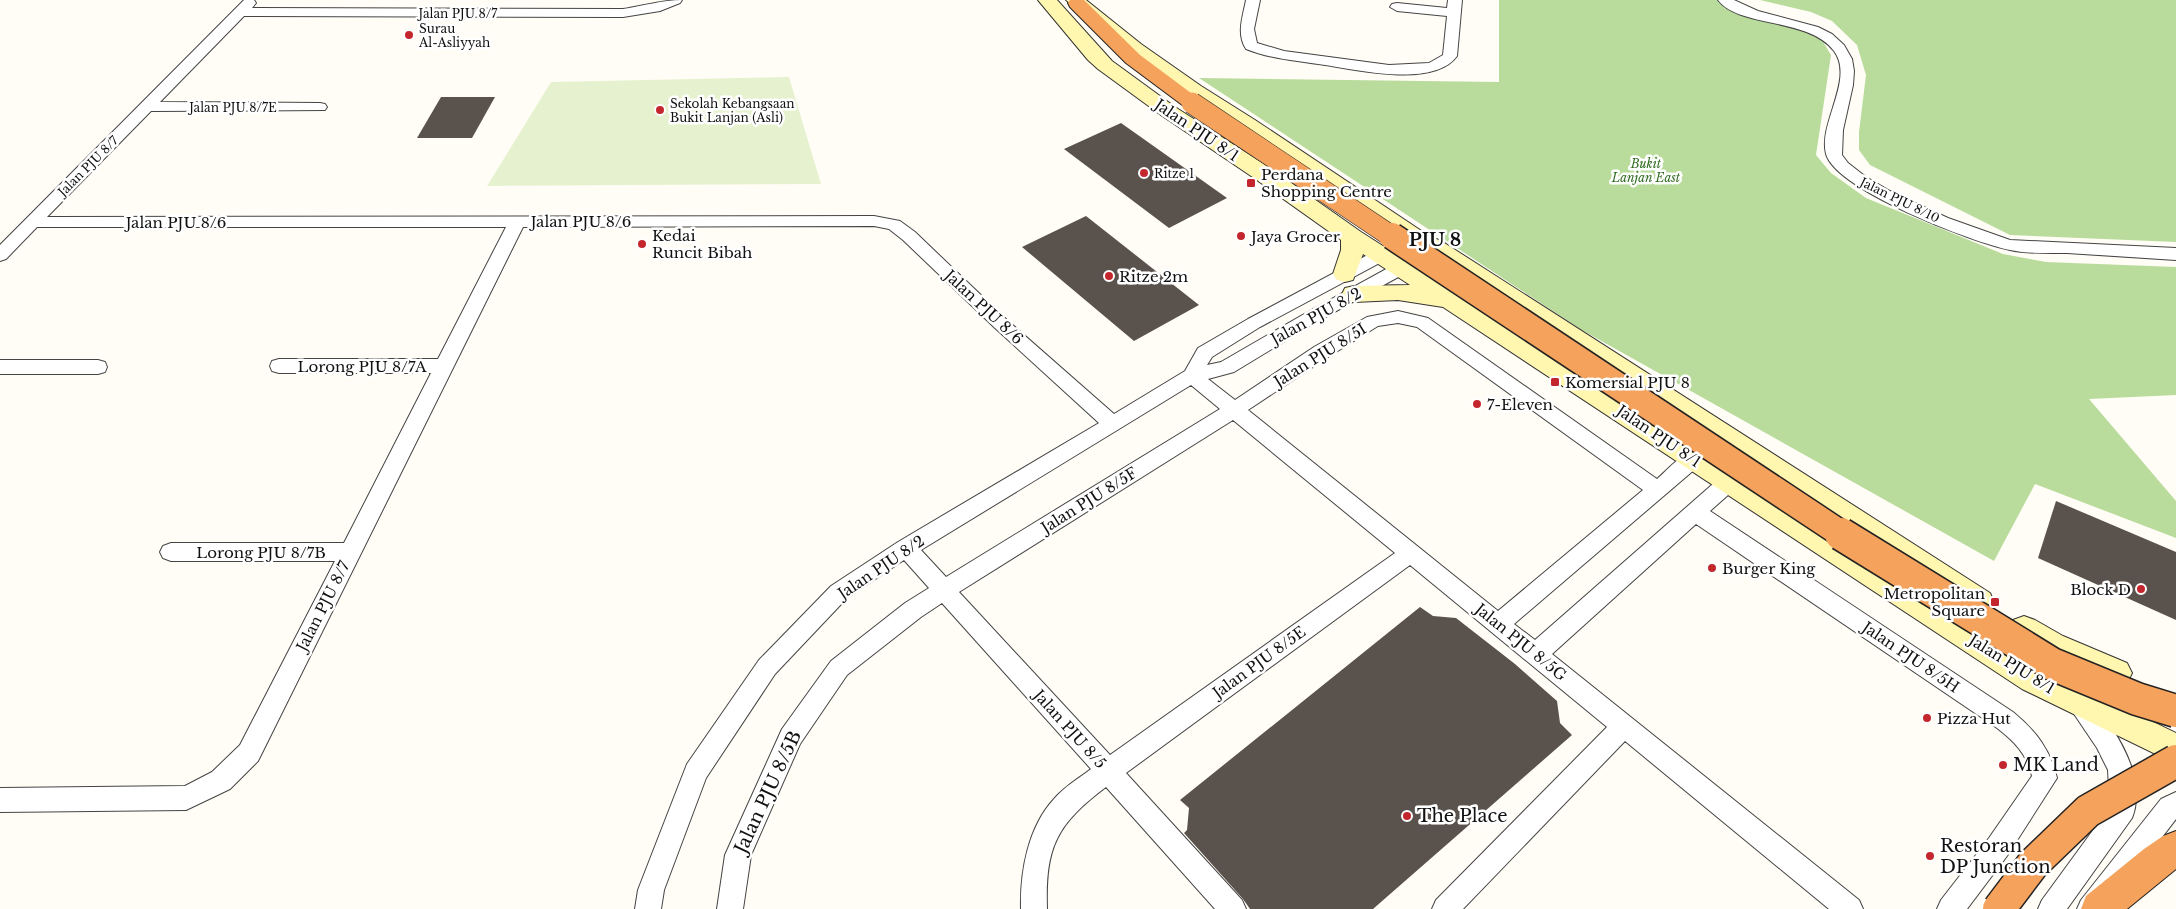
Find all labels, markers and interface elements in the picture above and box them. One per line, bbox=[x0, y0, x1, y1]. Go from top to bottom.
street label: Jalan PJU 8/7 bbox=[417, 6, 498, 21]
place label: Surau Al-Asliyyah bbox=[418, 21, 490, 50]
marker: Surau Al-Asliyyah bbox=[403, 29, 415, 41]
street label: Jalan PJU 8/1 bbox=[1150, 94, 1243, 165]
place label: Sekolah Kebangsaan Bukit Lanjan (Asli) bbox=[670, 96, 795, 125]
street label: Jalan PJU 8/7E bbox=[187, 100, 277, 115]
marker: Sekolah Kebangsaan Bukit Lanjan (Asli) bbox=[654, 104, 666, 116]
street label: Jalan PJU 8/7 bbox=[53, 132, 122, 201]
park label: Bukit Lanjan East bbox=[1611, 156, 1681, 185]
place label: Perdana Shopping Centre bbox=[1261, 165, 1392, 201]
place label: Ritze 1 bbox=[1154, 166, 1194, 181]
marker: Ritze 1 bbox=[1138, 167, 1150, 179]
street label: Jalan PJU 8/10 bbox=[1856, 173, 1942, 226]
marker: Perdana Shopping Centre bbox=[1245, 177, 1257, 189]
street label: Jalan PJU 8/6 bbox=[529, 212, 631, 231]
street label: Jalan PJU 8/6 bbox=[124, 213, 226, 232]
place label: Kedai Runcit Bibah bbox=[652, 226, 752, 262]
place label: Jaya Grocer bbox=[1249, 227, 1341, 246]
district label: PJU 8 bbox=[1409, 229, 1461, 251]
marker: Jaya Grocer bbox=[1235, 230, 1247, 242]
marker: Kedai Runcit Bibah bbox=[636, 238, 648, 250]
street label: Jalan PJU 8/6 bbox=[939, 264, 1027, 348]
place label: Ritze 2m bbox=[1119, 267, 1188, 286]
marker: Ritze 2m bbox=[1103, 270, 1115, 282]
street label: Jalan PJU 8/2 bbox=[1266, 283, 1364, 350]
street label: Jalan PJU 8/5I bbox=[1269, 319, 1370, 392]
street label: Lorong PJU 8/7A bbox=[298, 357, 427, 376]
place label: Komersial PJU 8 bbox=[1565, 373, 1690, 392]
marker: Komersial PJU 8 bbox=[1549, 376, 1561, 388]
place label: 7-Eleven bbox=[1487, 395, 1553, 414]
marker: 7-Eleven bbox=[1471, 398, 1483, 410]
street label: Jalan PJU 8/1 bbox=[1612, 400, 1705, 471]
street label: Jalan PJU 8/5F bbox=[1036, 463, 1140, 538]
street label: Jalan PJU 8/2 bbox=[832, 531, 928, 604]
street label: Lorong PJU 8/7B bbox=[196, 543, 326, 562]
street label: Jalan PJU 8/7 bbox=[291, 557, 354, 656]
place label: Burger King bbox=[1722, 559, 1816, 578]
marker: Burger King bbox=[1706, 562, 1718, 574]
place label: Block D bbox=[2070, 580, 2131, 599]
marker: Block D bbox=[2135, 583, 2147, 595]
place label: Metropolitan Square bbox=[1884, 584, 1985, 620]
marker: Metropolitan Square bbox=[1989, 596, 2001, 608]
street label: Jalan PJU 8/5G bbox=[1470, 598, 1571, 685]
street label: Jalan PJU 8/5H bbox=[1857, 616, 1963, 697]
street label: Jalan PJU 8/5E bbox=[1207, 622, 1309, 703]
street label: Jalan PJU 8/1 bbox=[1964, 629, 2058, 698]
street label: Jalan PJU 8/5 bbox=[1028, 684, 1110, 772]
place label: Pizza Hut bbox=[1937, 709, 2011, 728]
marker: Pizza Hut bbox=[1921, 712, 1933, 724]
street label: Jalan PJU 8/5B bbox=[729, 727, 806, 859]
place label: MK Land bbox=[2013, 754, 2099, 776]
marker: MK Land bbox=[1997, 759, 2009, 771]
place label: The Place bbox=[1417, 805, 1507, 827]
marker: The Place bbox=[1401, 810, 1413, 822]
place label: Restoran DP Junction bbox=[1940, 835, 2051, 878]
marker: Restoran DP Junction bbox=[1924, 850, 1936, 862]

